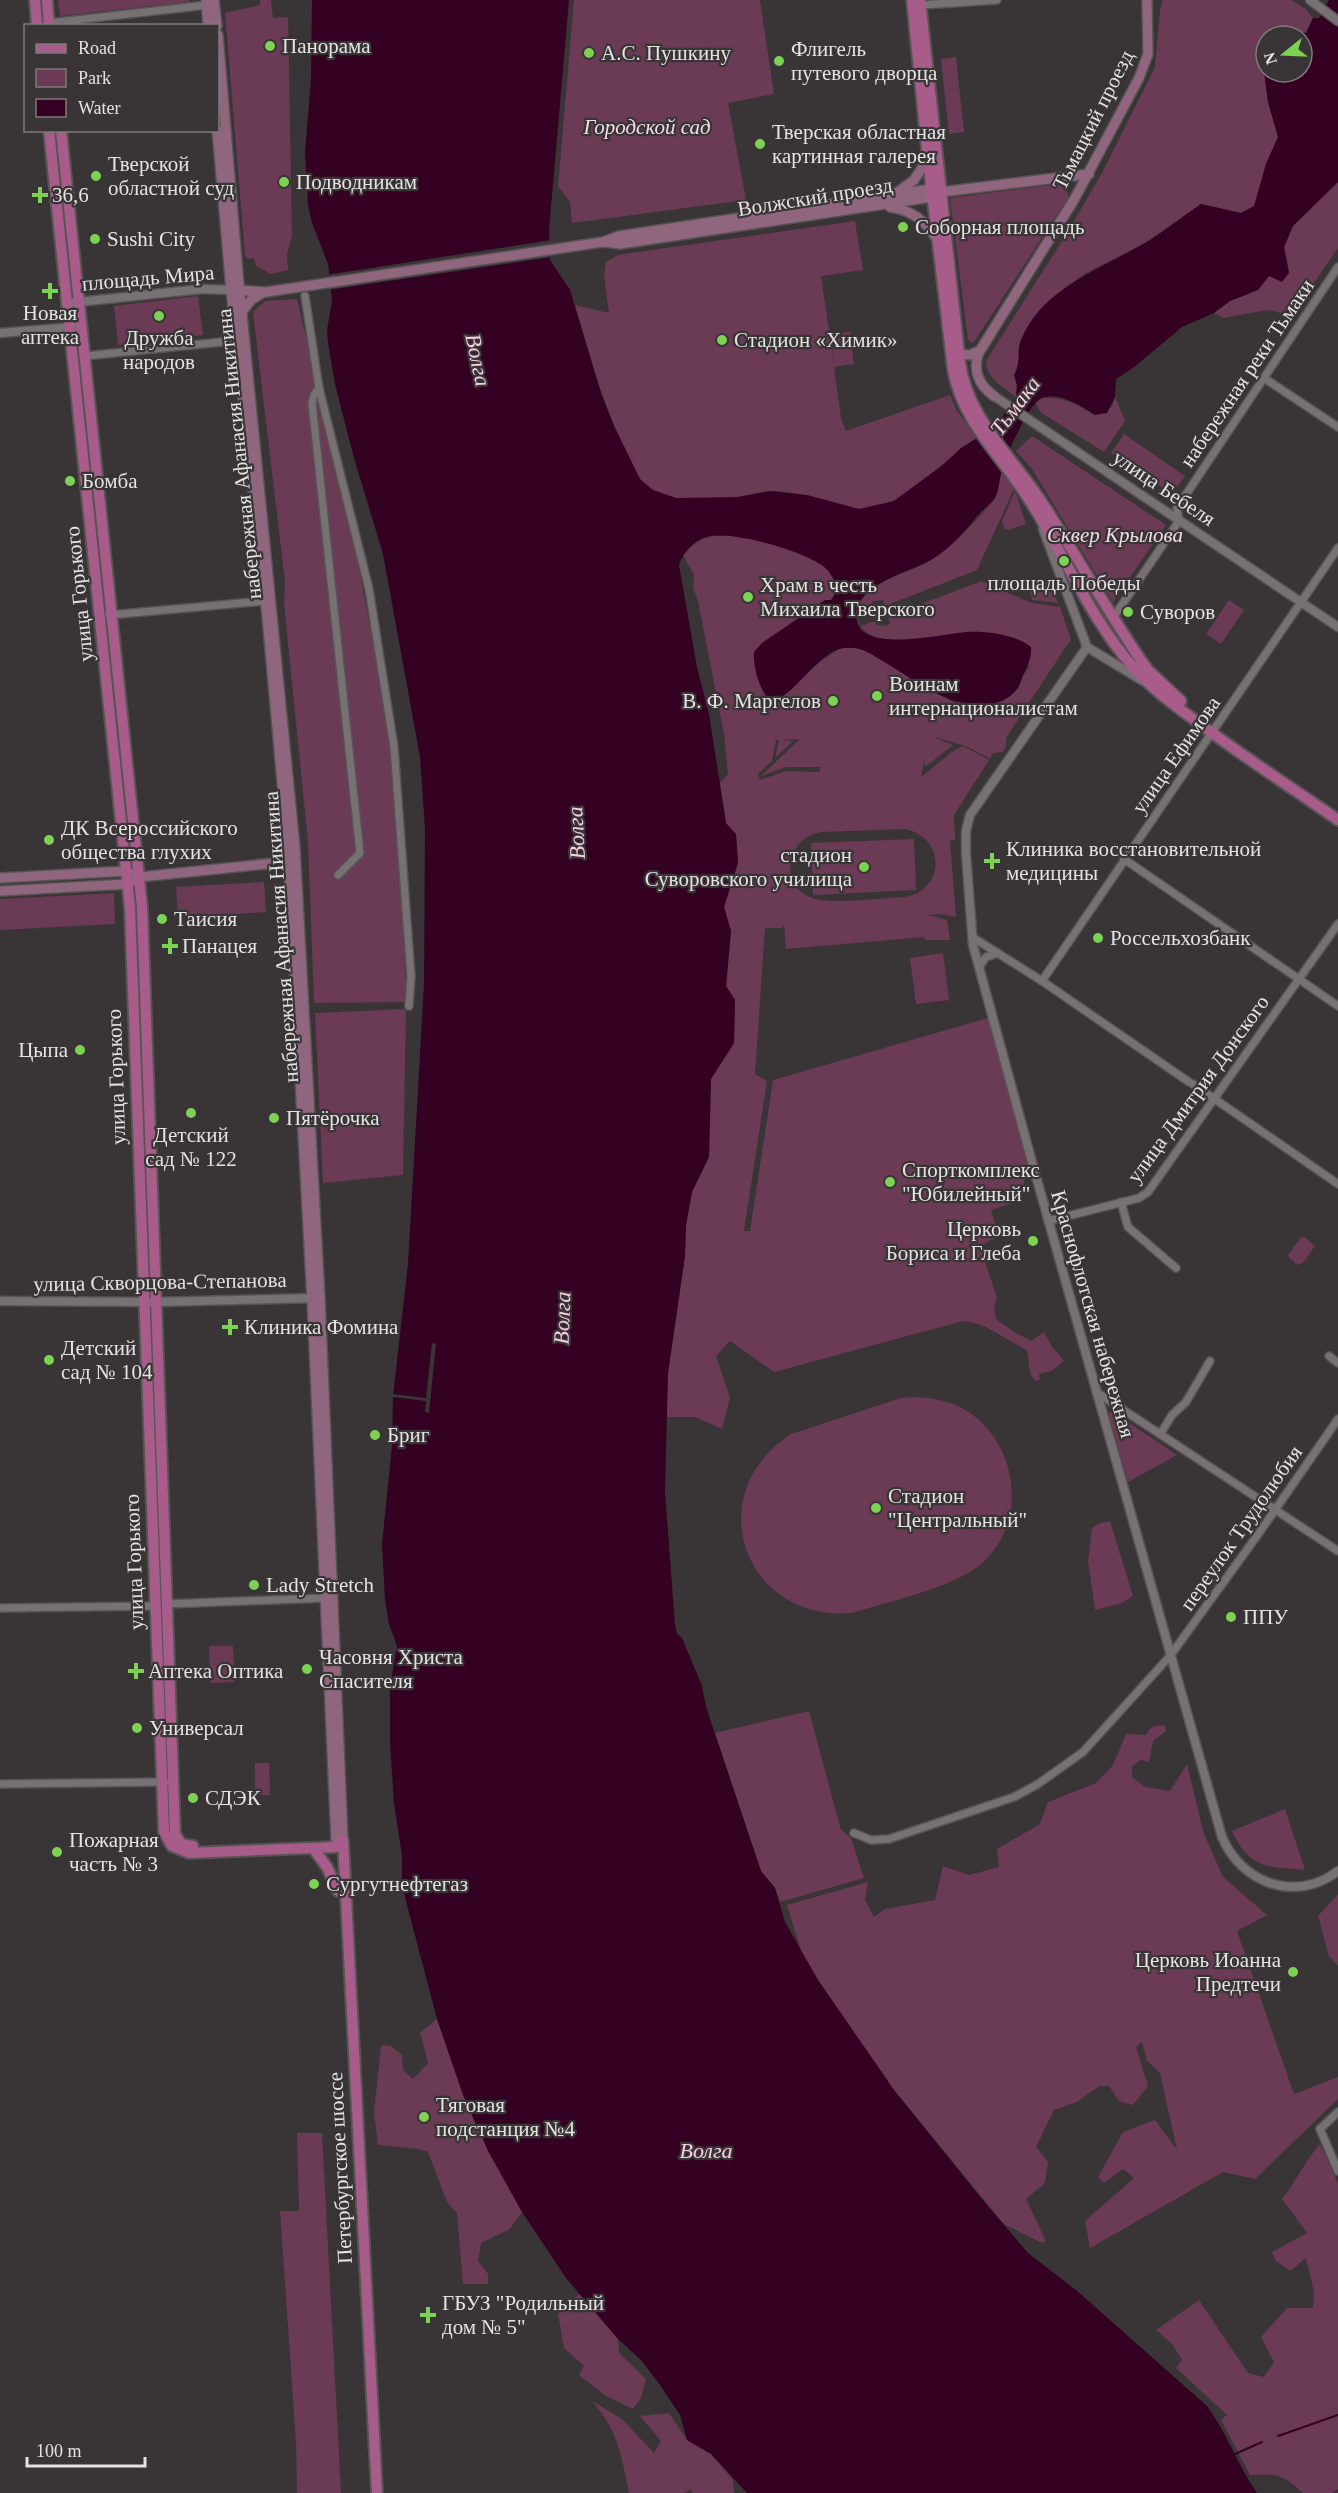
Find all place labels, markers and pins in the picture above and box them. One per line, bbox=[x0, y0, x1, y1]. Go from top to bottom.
place label: Панорама bbox=[282, 34, 371, 58]
place label: Флигель путевого дворца bbox=[791, 37, 938, 85]
marker: Панорама bbox=[263, 39, 277, 53]
place label: А.С. Пушкину bbox=[601, 41, 731, 65]
marker: А.С. Пушкину bbox=[582, 46, 596, 60]
marker: Флигель путевого дворца bbox=[772, 54, 786, 68]
place label: Тверская областная картинная галерея bbox=[772, 120, 946, 168]
marker: Тверская областная картинная галерея bbox=[753, 137, 767, 151]
place label: Тверской областной суд bbox=[108, 152, 234, 200]
marker: Тверской областной суд bbox=[89, 169, 103, 183]
place label: Подводникам bbox=[296, 170, 417, 194]
marker: Подводникам bbox=[277, 175, 291, 189]
place label: 36,6 bbox=[52, 183, 89, 207]
marker: 36,6 bbox=[33, 188, 47, 202]
place label: Соборная площадь bbox=[915, 215, 1085, 239]
marker: Соборная площадь bbox=[896, 220, 910, 234]
place label: Sushi City bbox=[107, 227, 196, 251]
marker: Sushi City bbox=[88, 232, 102, 246]
marker: Новая аптека bbox=[43, 284, 57, 298]
place label: Новая аптека bbox=[21, 301, 80, 349]
marker: Дружба народов bbox=[152, 309, 166, 323]
place label: Дружба народов bbox=[123, 326, 195, 374]
place label: Стадион «Химик» bbox=[734, 328, 898, 352]
marker: Стадион «Химик» bbox=[715, 333, 729, 347]
place label: Бомба bbox=[82, 469, 138, 493]
marker: Бомба bbox=[63, 474, 77, 488]
marker: площадь Победы bbox=[1057, 554, 1071, 568]
place label: площадь Победы bbox=[987, 571, 1141, 595]
place label: Храм в честь Михаила Тверского bbox=[760, 573, 935, 621]
marker: Храм в честь Михаила Тверского bbox=[741, 590, 755, 604]
place label: Суворов bbox=[1140, 600, 1215, 624]
marker: Суворов bbox=[1121, 605, 1135, 619]
place label: Воинам интернационалистам bbox=[889, 672, 1078, 720]
place label: В. Ф. Маргелов bbox=[682, 689, 821, 713]
marker: Воинам интернационалистам bbox=[870, 689, 884, 703]
marker: В. Ф. Маргелов bbox=[826, 694, 840, 708]
place label: ДК Всероссийского общества глухих bbox=[61, 816, 238, 864]
marker: ДК Всероссийского общества глухих bbox=[42, 833, 56, 847]
place label: Клиника восстановительной медицины bbox=[1006, 837, 1261, 885]
place label: стадион Суворовского училища bbox=[645, 843, 853, 891]
marker: Клиника восстановительной медицины bbox=[983, 852, 1001, 870]
marker: стадион Суворовского училища bbox=[857, 860, 871, 874]
place label: Таисия bbox=[174, 907, 237, 931]
marker: Таисия bbox=[155, 912, 169, 926]
place label: Россельхозбанк bbox=[1110, 926, 1251, 950]
marker: Россельхозбанк bbox=[1091, 931, 1105, 945]
place label: Панацея bbox=[182, 934, 258, 958]
marker: Панацея bbox=[163, 939, 177, 953]
place label: Цыпа bbox=[18, 1038, 69, 1062]
marker: Цыпа bbox=[73, 1043, 87, 1057]
marker: Детский сад № 122 bbox=[184, 1106, 198, 1120]
place label: Пятёрочка bbox=[286, 1106, 380, 1130]
marker: Пятёрочка bbox=[267, 1111, 281, 1125]
place label: Детский сад № 122 bbox=[145, 1123, 237, 1171]
place label: Спорткомплекс "Юбилейный" bbox=[902, 1158, 1040, 1206]
marker: Спорткомплекс "Юбилейный" bbox=[883, 1175, 897, 1189]
place label: Церковь Бориса и Глеба bbox=[886, 1217, 1022, 1265]
marker: Церковь Бориса и Глеба bbox=[1026, 1234, 1040, 1248]
place label: Клиника Фомина bbox=[244, 1315, 399, 1339]
marker: Клиника Фомина bbox=[221, 1318, 239, 1336]
place label: Детский сад № 104 bbox=[61, 1336, 153, 1384]
marker: Детский сад № 104 bbox=[42, 1353, 56, 1367]
place label: Бриг bbox=[387, 1423, 430, 1447]
marker: Бриг bbox=[368, 1428, 382, 1442]
place label: Стадион "Центральный" bbox=[888, 1484, 1027, 1532]
marker: Стадион "Центральный" bbox=[869, 1501, 883, 1515]
place label: Lady Stretch bbox=[266, 1573, 374, 1597]
marker: Lady Stretch bbox=[247, 1578, 261, 1592]
place label: ППУ bbox=[1243, 1605, 1288, 1629]
marker: ППУ bbox=[1224, 1610, 1238, 1624]
place label: Часовня Христа Спасителя bbox=[319, 1645, 464, 1693]
place label: Аптека Оптика bbox=[148, 1659, 284, 1683]
marker: Часовня Христа Спасителя bbox=[300, 1662, 314, 1676]
marker: Аптека Оптика bbox=[129, 1664, 143, 1678]
place label: Универсал bbox=[149, 1716, 244, 1740]
marker: Универсал bbox=[130, 1721, 144, 1735]
place label: СДЭК bbox=[205, 1786, 262, 1810]
marker: СДЭК bbox=[186, 1791, 200, 1805]
place label: Пожарная часть № 3 bbox=[69, 1828, 159, 1876]
marker: Пожарная часть № 3 bbox=[50, 1845, 64, 1859]
place label: Сургутнефтегаз bbox=[326, 1872, 468, 1896]
marker: Сургутнефтегаз bbox=[307, 1877, 321, 1891]
place label: Церковь Иоанна Предтечи bbox=[1135, 1948, 1282, 1996]
marker: Церковь Иоанна Предтечи bbox=[1286, 1965, 1300, 1979]
place label: Тяговая подстанция №4 bbox=[436, 2093, 576, 2141]
marker: Тяговая подстанция №4 bbox=[417, 2110, 431, 2124]
place label: ГБУЗ "Родильный дом № 5" bbox=[442, 2291, 604, 2339]
marker: ГБУЗ "Родильный дом № 5" bbox=[419, 2306, 437, 2324]

